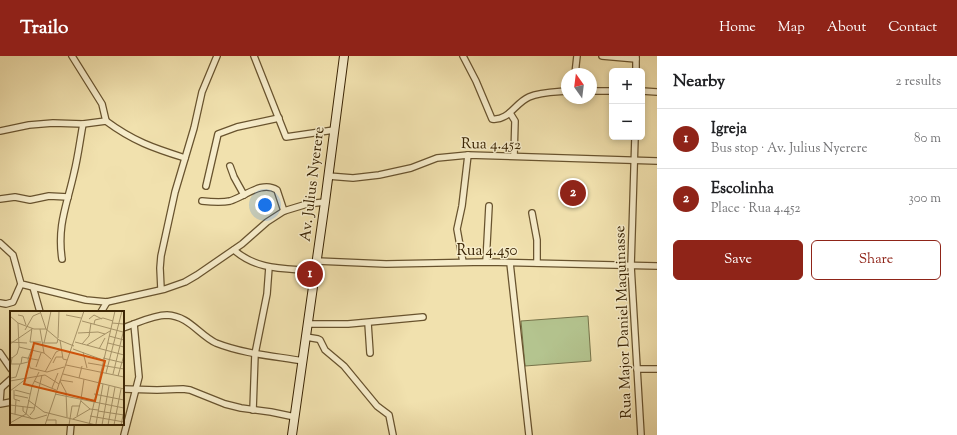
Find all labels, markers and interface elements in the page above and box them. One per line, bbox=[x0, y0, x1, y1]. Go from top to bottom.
text: Trailo bbox=[20, 15, 68, 42]
text: Home bbox=[719, 18, 756, 38]
text: Map bbox=[778, 18, 805, 38]
text: About bbox=[827, 18, 866, 38]
text: Contact bbox=[888, 18, 937, 38]
north arrow bbox=[561, 68, 597, 104]
map controls bbox=[609, 68, 645, 140]
button: + bbox=[609, 68, 645, 104]
text: Nearby bbox=[673, 70, 725, 94]
text: 2 results bbox=[896, 73, 941, 91]
button: − bbox=[609, 104, 645, 140]
text: Igreja bbox=[711, 119, 747, 140]
street label: Av. Julius Nyerere bbox=[296, 125, 330, 243]
text: 1 bbox=[684, 130, 688, 148]
text: 80 m bbox=[914, 130, 941, 148]
street label: Rua 4.452 bbox=[461, 134, 521, 156]
text: Bus stop · Av. Julius Nyerere bbox=[711, 140, 867, 158]
pin: 2 bbox=[560, 178, 586, 208]
text: Escolinha bbox=[711, 179, 774, 200]
text: 2 bbox=[683, 190, 689, 208]
text: 300 m bbox=[909, 190, 941, 208]
your location bbox=[255, 195, 275, 215]
text: Place · Rua 4.452 bbox=[711, 200, 801, 218]
street label: Rua Major Daniel Maquinasse bbox=[610, 225, 638, 419]
button: Save bbox=[673, 240, 803, 280]
button: Share bbox=[811, 240, 941, 280]
street label: Rua 4.450 bbox=[456, 241, 518, 262]
pin: 1 bbox=[297, 259, 323, 289]
inset map bbox=[10, 311, 124, 425]

